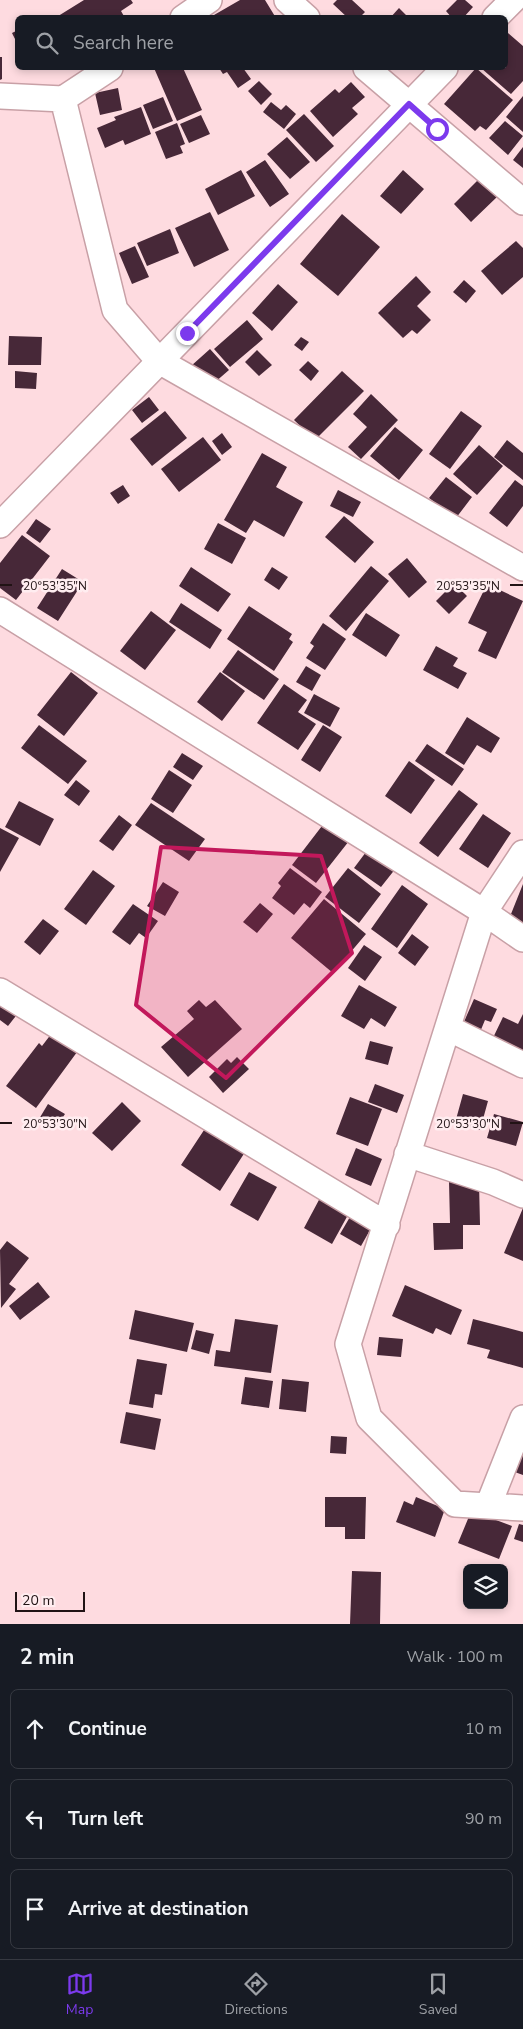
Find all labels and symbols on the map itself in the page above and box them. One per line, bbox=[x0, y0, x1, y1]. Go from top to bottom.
route start bbox=[426, 118, 449, 141]
route end bbox=[176, 322, 199, 345]
text: 20°53'35"N bbox=[23, 578, 87, 594]
text: 20°53'35"N bbox=[436, 578, 500, 594]
text: 20°53'30"N bbox=[23, 1116, 87, 1132]
text: 20°53'30"N bbox=[436, 1116, 500, 1132]
scale bar bbox=[15, 1589, 85, 1612]

